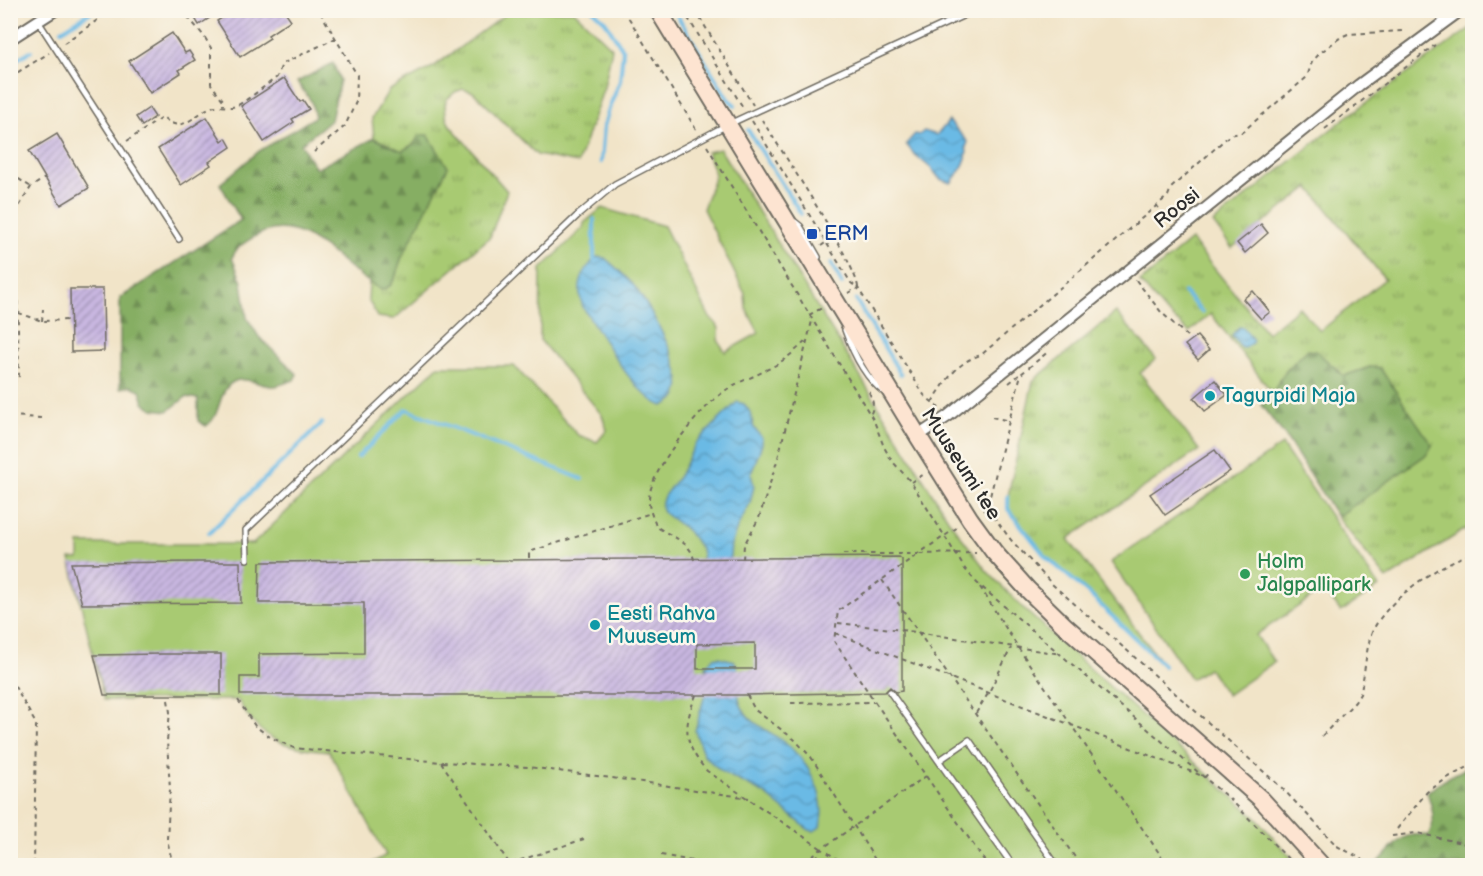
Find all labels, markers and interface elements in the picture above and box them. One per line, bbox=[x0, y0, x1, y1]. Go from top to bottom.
street label: Roosi bbox=[1149, 182, 1205, 234]
place label: ERM bbox=[824, 222, 869, 246]
marker: ERM bbox=[805, 227, 819, 241]
place label: Tagurpidi Maja bbox=[1222, 384, 1356, 408]
marker: Tagurpidi Maja bbox=[1203, 389, 1217, 403]
street label: Muuseumi tee bbox=[916, 404, 1006, 524]
place label: Holm Jalgpallipark bbox=[1257, 550, 1371, 597]
marker: Holm Jalgpallipark bbox=[1238, 567, 1252, 581]
place label: Eesti Rahva Muuseum bbox=[607, 602, 715, 649]
marker: Eesti Rahva Muuseum bbox=[588, 618, 602, 632]

